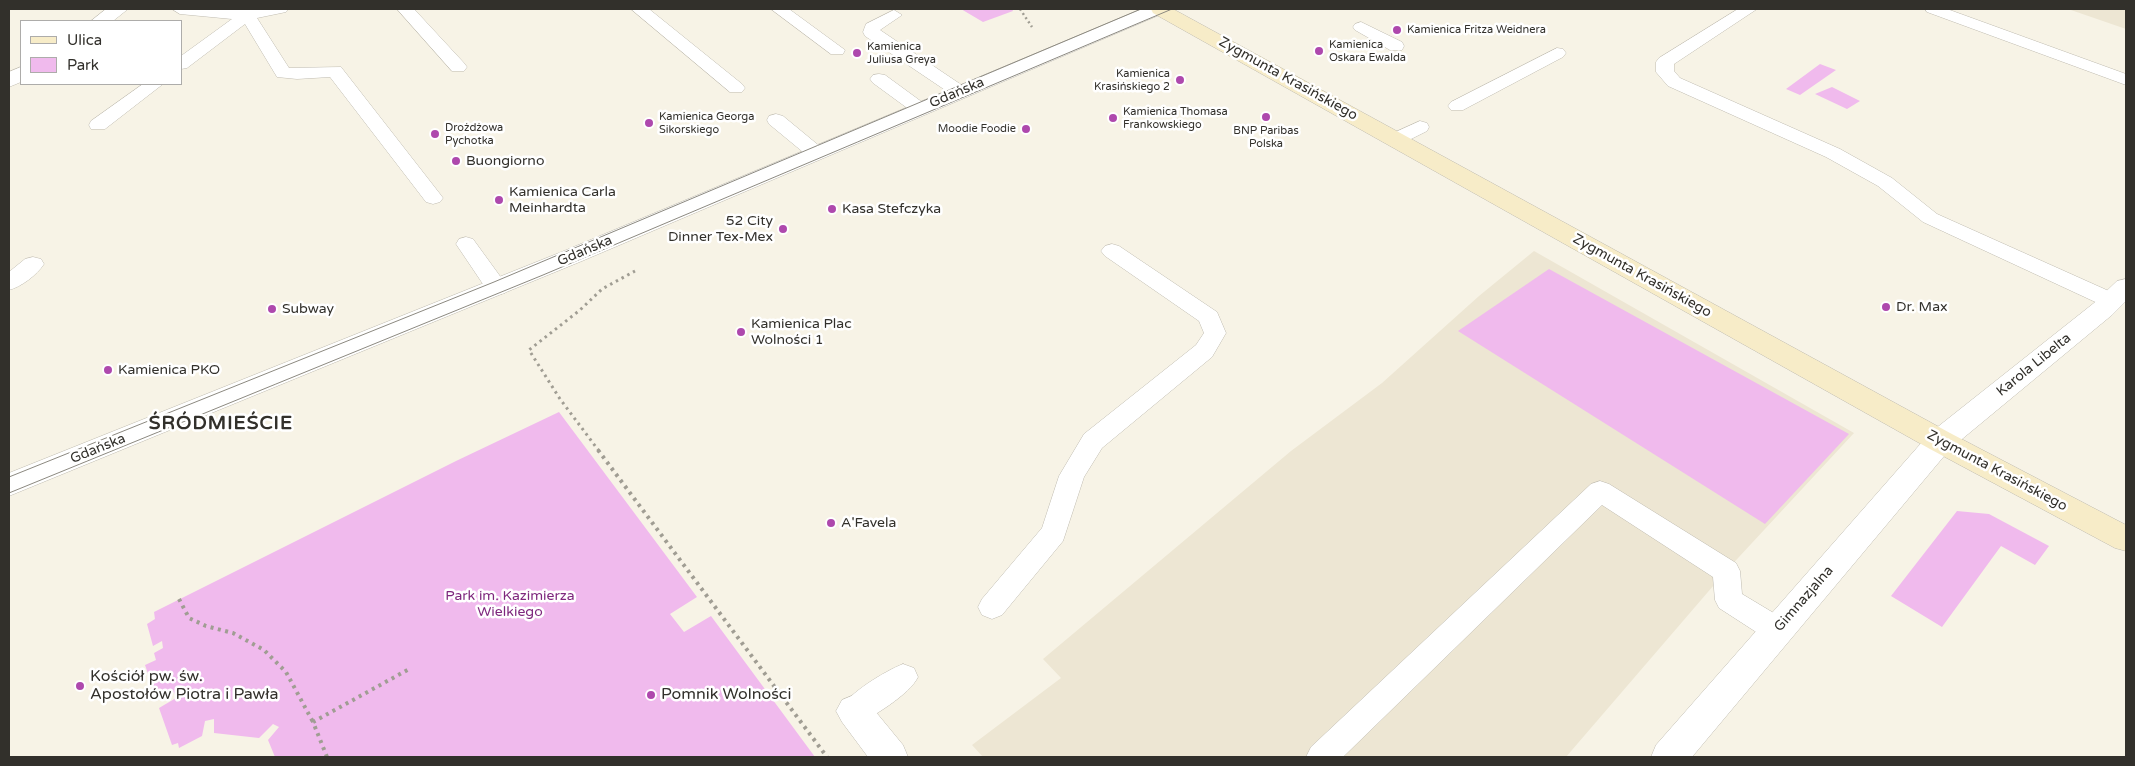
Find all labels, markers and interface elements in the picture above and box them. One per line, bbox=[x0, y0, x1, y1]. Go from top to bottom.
legend bbox=[20, 20, 182, 85]
place label: Kamienica Fritza Weidnera bbox=[1407, 23, 1546, 37]
marker: Kamienica Fritza Weidnera bbox=[1391, 24, 1403, 36]
text: Ulica bbox=[67, 31, 102, 49]
street label: Zygmunta Krasińskiego bbox=[1216, 34, 1360, 124]
place label: Kamienica Oskara Ewalda bbox=[1329, 38, 1406, 64]
place label: Kamienica Juliusa Greya bbox=[867, 40, 936, 66]
marker: Kamienica Oskara Ewalda bbox=[1313, 45, 1325, 57]
marker: Kamienica Juliusa Greya bbox=[851, 47, 863, 59]
text: Park bbox=[67, 56, 99, 74]
place label: Kamienica Krasińskiego 2 bbox=[1094, 67, 1170, 93]
street label: Gdańska bbox=[927, 74, 987, 112]
marker: Kamienica Krasińskiego 2 bbox=[1174, 74, 1186, 86]
place label: Kamienica Thomasa Frankowskiego bbox=[1123, 105, 1228, 131]
place label: Kamienica Georga Sikorskiego bbox=[659, 110, 754, 136]
marker: BNP Paribas Polska bbox=[1260, 111, 1272, 123]
marker: Kamienica Thomasa Frankowskiego bbox=[1107, 112, 1119, 124]
marker: Kamienica Georga Sikorskiego bbox=[643, 117, 655, 129]
place label: Drożdżowa Pychotka bbox=[445, 121, 503, 147]
place label: Moodie Foodie bbox=[938, 122, 1016, 136]
marker: Moodie Foodie bbox=[1020, 123, 1032, 135]
place label: BNP Paribas Polska bbox=[1233, 124, 1299, 150]
marker: Drożdżowa Pychotka bbox=[429, 128, 441, 140]
place label: Buongiorno bbox=[466, 153, 544, 169]
marker: Buongiorno bbox=[450, 155, 462, 167]
place label: Kamienica Carla Meinhardta bbox=[509, 184, 616, 216]
marker: Kamienica Carla Meinhardta bbox=[493, 194, 505, 206]
place label: Kasa Stefczyka bbox=[842, 201, 941, 217]
marker: Kasa Stefczyka bbox=[826, 203, 838, 215]
place label: 52 City Dinner Tex-Mex bbox=[668, 213, 773, 246]
marker: 52 City Dinner Tex-Mex bbox=[777, 223, 789, 235]
street label: Zygmunta Krasińskiego bbox=[1570, 231, 1714, 321]
street label: Gdańska bbox=[555, 232, 615, 270]
place label: Dr. Max bbox=[1896, 299, 1948, 315]
place label: Subway bbox=[282, 301, 334, 317]
marker: Dr. Max bbox=[1880, 301, 1892, 313]
marker: Subway bbox=[266, 303, 278, 315]
place label: Kamienica Plac Wolności 1 bbox=[751, 316, 852, 348]
marker: Kamienica Plac Wolności 1 bbox=[735, 326, 747, 338]
street label: Karola Libelta bbox=[1993, 330, 2075, 400]
place label: Kamienica PKO bbox=[118, 362, 220, 378]
marker: Kamienica PKO bbox=[102, 364, 114, 376]
district label: ŚRÓDMIEŚCIE bbox=[147, 413, 295, 435]
street label: Zygmunta Krasińskiego bbox=[1924, 427, 2070, 515]
street label: Gdańska bbox=[68, 430, 128, 468]
place label: A'Favela bbox=[841, 515, 896, 531]
marker: A'Favela bbox=[825, 517, 837, 529]
street label: Gimnazjalna bbox=[1771, 563, 1837, 635]
park label: Park im. Kazimierza Wielkiego bbox=[445, 588, 575, 620]
place label: Kościół pw. św. Apostołów Piotra i Pawła bbox=[90, 667, 278, 705]
marker: Kościół pw. św. Apostołów Piotra i Pawła bbox=[74, 680, 86, 692]
place label: Pomnik Wolności bbox=[661, 685, 791, 705]
marker: Pomnik Wolności bbox=[645, 689, 657, 701]

